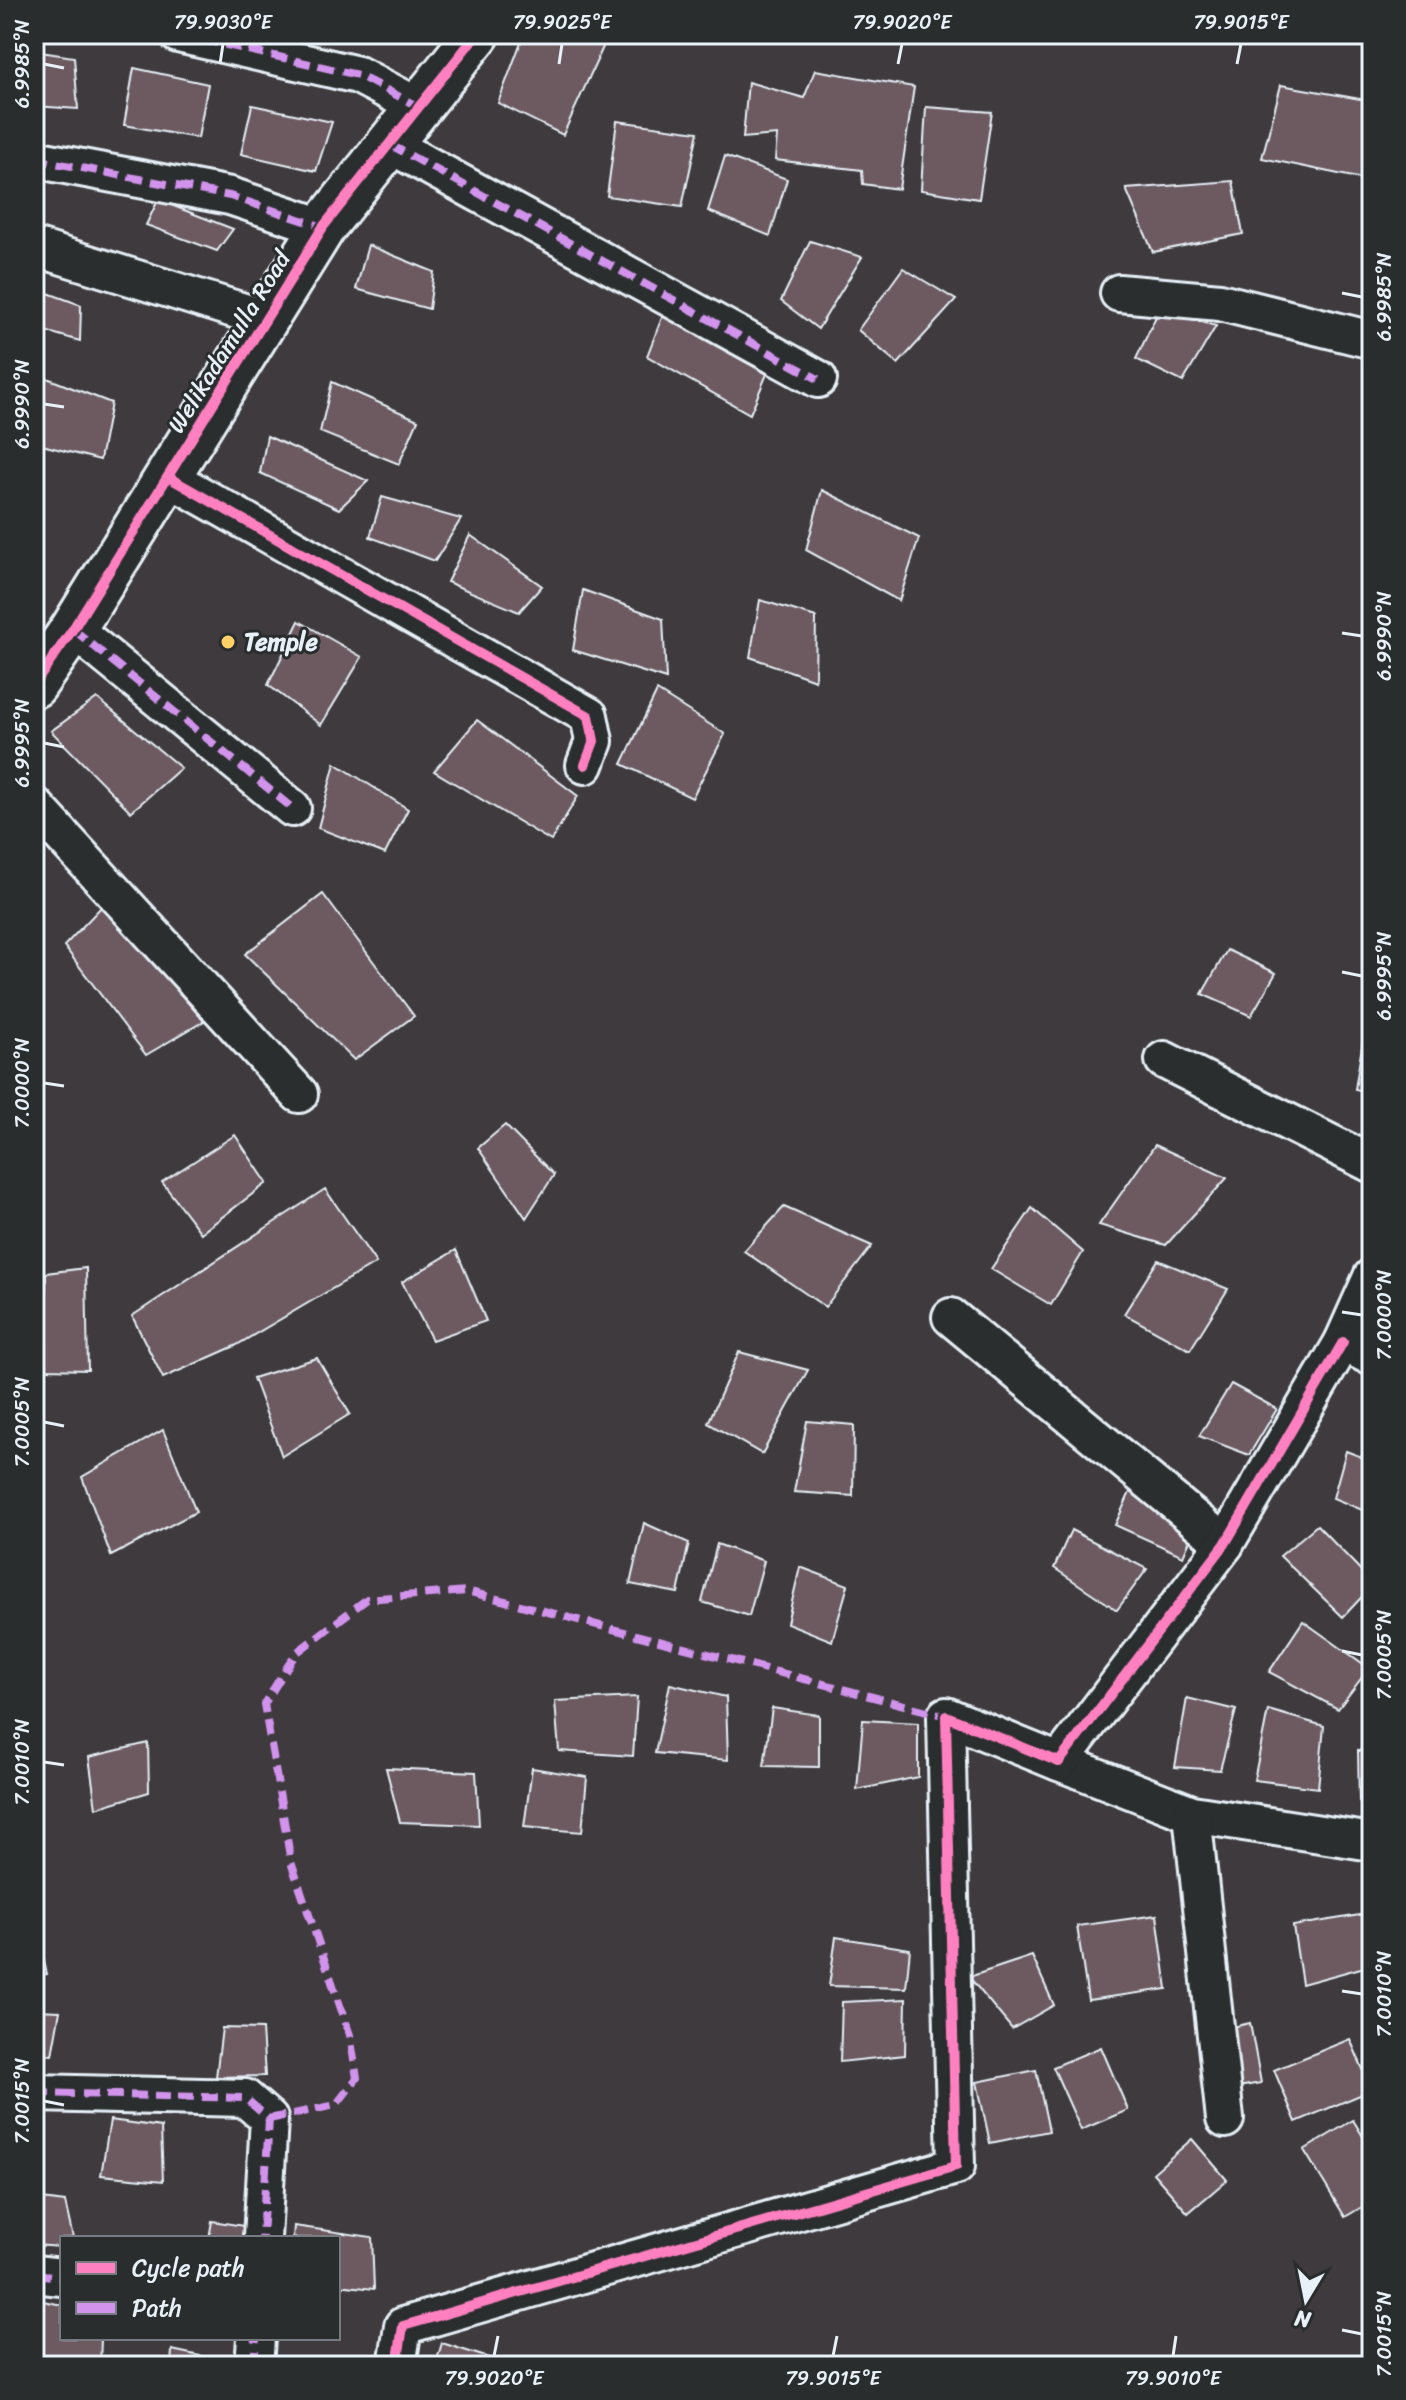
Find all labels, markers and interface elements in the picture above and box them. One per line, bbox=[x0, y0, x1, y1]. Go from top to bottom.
text: 79.9030°E bbox=[174, 5, 274, 40]
text: 79.9025°E bbox=[513, 5, 613, 40]
text: 79.9020°E bbox=[853, 5, 953, 40]
text: 79.9015°E bbox=[1193, 5, 1290, 40]
text: 6.9985°N bbox=[5, 20, 40, 108]
street label: Welikadamulla Road bbox=[156, 240, 303, 442]
text: 6.9985°N bbox=[1367, 253, 1402, 341]
text: 6.9990°N bbox=[5, 359, 40, 449]
text: 6.9990°N bbox=[1367, 591, 1402, 681]
place label: Temple bbox=[244, 621, 318, 663]
marker: Temple bbox=[219, 633, 237, 651]
text: 6.9995°N bbox=[5, 698, 40, 787]
text: 6.9995°N bbox=[1367, 931, 1402, 1020]
text: 7.0000°N bbox=[5, 1038, 40, 1128]
text: 7.0000°N bbox=[1367, 1270, 1402, 1360]
text: 7.0005°N bbox=[5, 1377, 40, 1467]
text: 7.0005°N bbox=[1367, 1610, 1402, 1700]
text: 7.0010°N bbox=[5, 1719, 40, 1805]
text: 7.0010°N bbox=[1367, 1951, 1402, 2037]
text: 7.0015°N bbox=[5, 2058, 40, 2144]
legend bbox=[60, 2236, 340, 2340]
text: Cycle path bbox=[132, 2247, 245, 2289]
north arrow bbox=[1266, 2260, 1346, 2340]
text: Path bbox=[132, 2287, 182, 2329]
text: 7.0015°N bbox=[1367, 2291, 1402, 2377]
text: N bbox=[1291, 2299, 1314, 2340]
text: 79.9020°E bbox=[445, 2361, 545, 2396]
text: 79.9015°E bbox=[785, 2361, 882, 2396]
text: 79.9010°E bbox=[1125, 2361, 1223, 2396]

